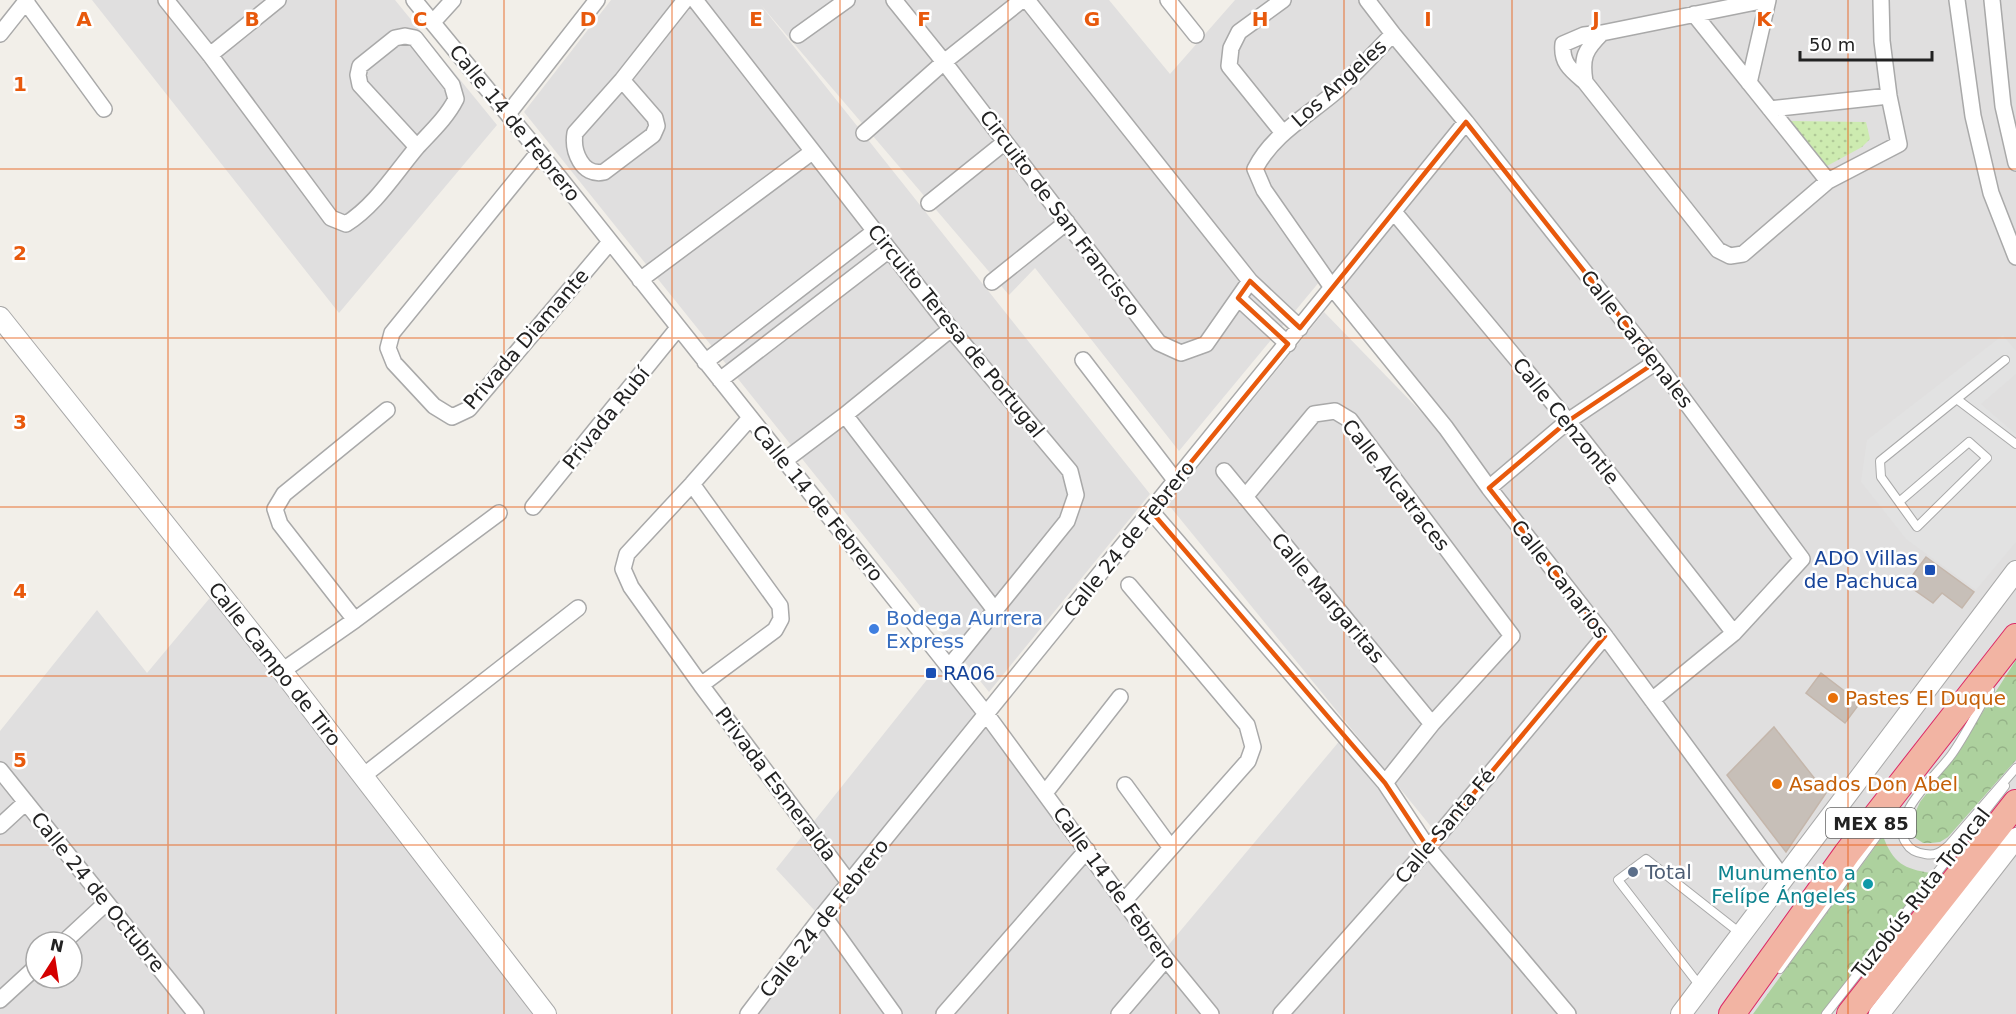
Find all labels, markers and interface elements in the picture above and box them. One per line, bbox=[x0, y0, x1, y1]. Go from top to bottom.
text: A bbox=[76, 7, 92, 31]
text: B bbox=[244, 7, 260, 31]
text: C bbox=[413, 7, 427, 31]
text: D bbox=[580, 7, 596, 31]
text: E bbox=[749, 7, 763, 31]
text: F bbox=[917, 7, 931, 31]
text: G bbox=[1084, 7, 1100, 31]
text: H bbox=[1252, 7, 1268, 31]
text: I bbox=[1424, 7, 1432, 31]
text: J bbox=[1590, 7, 1600, 31]
text: K bbox=[1756, 7, 1773, 31]
scale bar bbox=[1800, 24, 1932, 62]
street label: Los Angeles bbox=[1287, 34, 1391, 132]
text: 50 m bbox=[1809, 34, 1855, 55]
street label: Calle 14 de Febrero bbox=[444, 40, 586, 206]
text: 1 bbox=[13, 72, 27, 96]
street label: Circuito de San Francisco bbox=[975, 105, 1145, 321]
street label: Circuito Teresa de Portugal bbox=[863, 220, 1049, 442]
text: 2 bbox=[13, 241, 27, 265]
street label: Privada Diamante bbox=[458, 264, 594, 414]
street label: Calle Cardenales bbox=[1576, 265, 1698, 413]
street label: Calle Cenzontle bbox=[1508, 353, 1624, 489]
street label: Privada Rubí bbox=[557, 361, 656, 474]
text: 3 bbox=[13, 410, 27, 434]
street label: Calle Alcatraces bbox=[1337, 414, 1455, 556]
street label: Calle 14 de Febrero bbox=[747, 420, 889, 586]
street label: Calle 24 de Febrero bbox=[1058, 456, 1200, 622]
street label: Calle Canarios bbox=[1506, 515, 1614, 643]
street label: Calle Margaritas bbox=[1267, 528, 1389, 668]
place label: ADO Villas de Pachuca bbox=[1804, 546, 1918, 593]
marker: ADO Villas de Pachuca bbox=[1923, 563, 1937, 577]
street label: Calle Campo de Tiro bbox=[204, 577, 346, 751]
text: 4 bbox=[13, 579, 27, 603]
place label: Bodega Aurrera Express bbox=[886, 606, 1043, 653]
marker: Bodega Aurrera Express bbox=[867, 622, 881, 636]
place label: RA06 bbox=[943, 661, 995, 685]
marker: RA06 bbox=[924, 666, 938, 680]
place label: Pastes El Duque bbox=[1845, 686, 2006, 710]
marker: Pastes El Duque bbox=[1826, 691, 1840, 705]
street label: Privada Esmeralda bbox=[710, 702, 842, 866]
text: 5 bbox=[13, 748, 27, 772]
street label: Calle Santa Fé bbox=[1390, 764, 1500, 888]
place label: Asados Don Abel bbox=[1789, 772, 1958, 796]
marker: Asados Don Abel bbox=[1770, 777, 1784, 791]
street label: Calle 14 de Febrero bbox=[1048, 802, 1182, 974]
street label: Tuzobús Ruta Troncal bbox=[1846, 803, 1995, 984]
street label: Calle 24 de Octubre bbox=[26, 807, 170, 977]
road number: MEX 85 bbox=[1826, 808, 1916, 838]
street label: Calle 24 de Febrero bbox=[755, 834, 893, 1002]
place label: Total bbox=[1644, 860, 1692, 884]
place label: Munumento a Felípe Ángeles bbox=[1711, 861, 1856, 908]
marker: Total bbox=[1626, 865, 1640, 879]
marker: Munumento a Felípe Ángeles bbox=[1861, 877, 1875, 891]
north arrow bbox=[24, 930, 84, 990]
text: N bbox=[48, 935, 66, 957]

